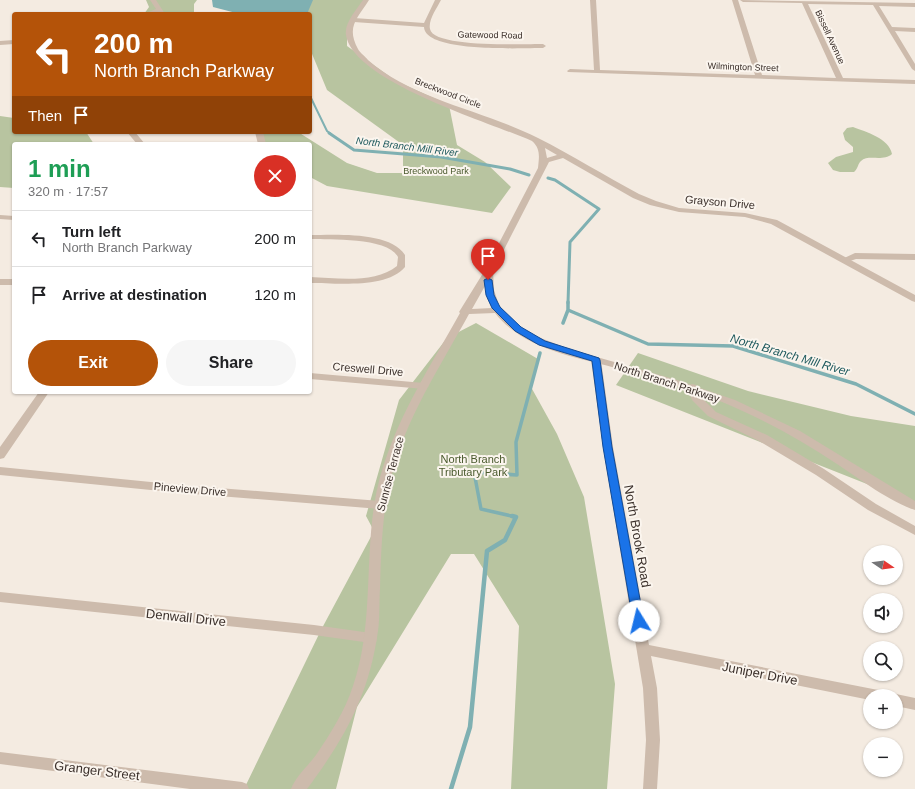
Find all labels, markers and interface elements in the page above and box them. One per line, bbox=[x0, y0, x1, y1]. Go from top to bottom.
street label: Bissell Avenue bbox=[813, 8, 847, 66]
icon: left bbox=[28, 28, 80, 80]
text: 200 m bbox=[94, 28, 173, 59]
street label: Gatewood Road bbox=[457, 29, 523, 41]
text: North Branch Parkway bbox=[94, 61, 274, 81]
street label: Wilmington Street bbox=[707, 61, 779, 73]
street label: Breckwood Circle bbox=[414, 76, 482, 110]
icon: arrive bbox=[70, 104, 92, 126]
text: Then bbox=[28, 107, 62, 124]
water label: North Branch Mill River bbox=[355, 135, 459, 158]
text: 1 min bbox=[28, 155, 91, 182]
button: close bbox=[254, 155, 296, 197]
park label: Breckwood Park bbox=[403, 166, 469, 176]
text: 320 m · 17:57 bbox=[28, 184, 108, 199]
street label: Grayson Drive bbox=[684, 193, 756, 211]
text: Turn left bbox=[62, 223, 121, 240]
icon: left bbox=[28, 228, 50, 250]
text: 200 m bbox=[254, 230, 296, 247]
pin bbox=[471, 239, 505, 280]
text: North Branch Parkway bbox=[62, 240, 192, 255]
icon: arrive bbox=[477, 245, 499, 267]
icon: arrive bbox=[28, 284, 50, 306]
text: Arrive at destination bbox=[62, 286, 207, 303]
text: 120 m bbox=[254, 286, 296, 303]
water label: North Branch Mill River bbox=[729, 331, 852, 379]
button: Exit bbox=[28, 340, 158, 386]
button: Share bbox=[166, 340, 296, 386]
street label: North Branch Parkway bbox=[613, 359, 722, 405]
street label: Creswell Drive bbox=[332, 360, 404, 378]
street label: Sunrise Terrace bbox=[374, 435, 406, 513]
park label: North Branch Tributary Park bbox=[439, 453, 508, 478]
street label: Pineview Drive bbox=[153, 480, 227, 498]
street label: North Brook Road bbox=[621, 484, 654, 589]
north arrow bbox=[863, 545, 903, 585]
map controls bbox=[863, 545, 903, 777]
button: sound bbox=[863, 593, 903, 633]
position arrow bbox=[618, 600, 660, 642]
street label: Denwall Drive bbox=[145, 606, 227, 629]
button: search bbox=[863, 641, 903, 681]
street label: Juniper Drive bbox=[721, 659, 799, 688]
button: + bbox=[863, 689, 903, 729]
button: − bbox=[863, 737, 903, 777]
street label: Granger Street bbox=[53, 758, 141, 783]

